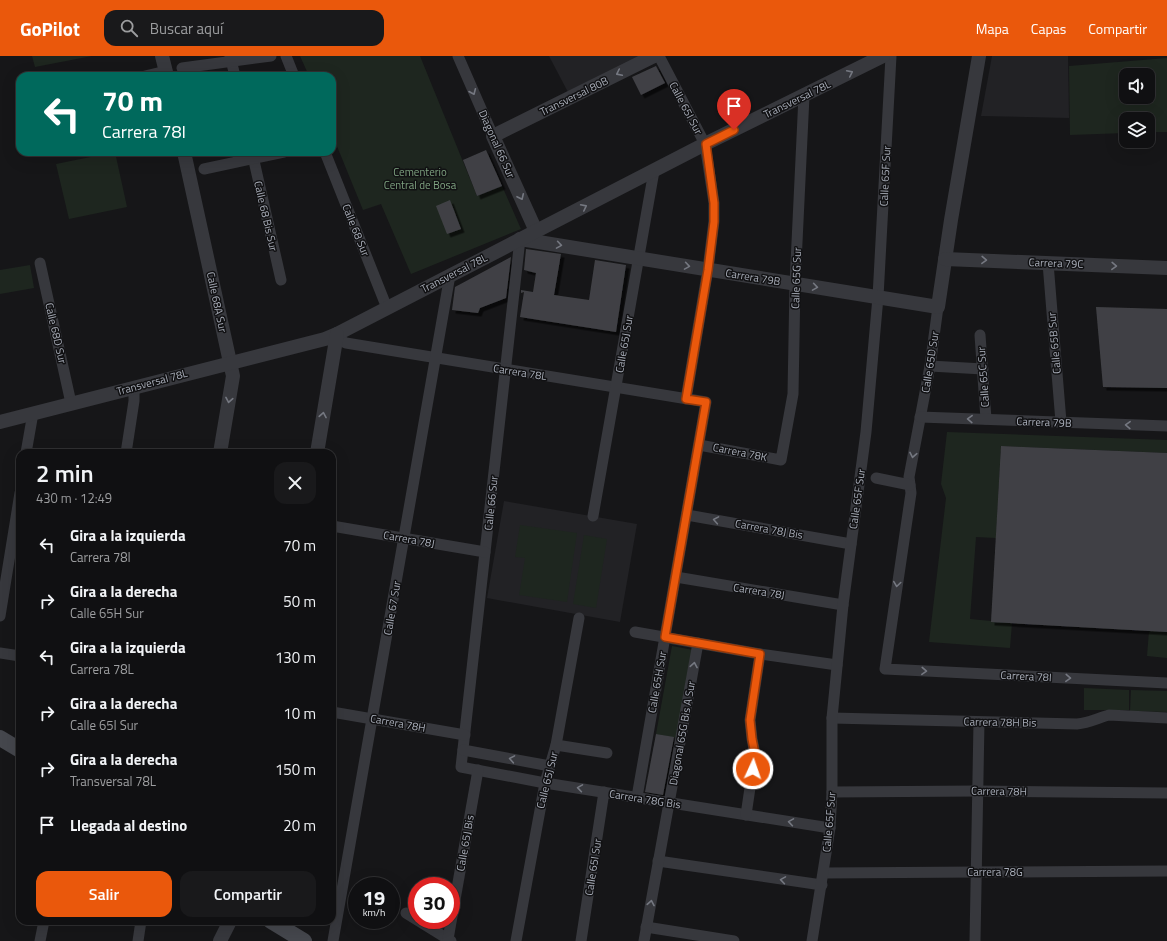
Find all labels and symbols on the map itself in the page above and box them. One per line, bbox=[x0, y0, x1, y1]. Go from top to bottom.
one-way arrow bbox=[616, 68, 624, 76]
one-way arrow bbox=[846, 70, 853, 78]
street label: Transversal 80B bbox=[537, 72, 611, 119]
street label: Transversal 78L bbox=[761, 76, 834, 122]
street label: Calle 65I Sur bbox=[665, 79, 707, 137]
one-way arrow bbox=[469, 88, 477, 95]
pin bbox=[717, 89, 751, 130]
street label: Diagonal 66 Sur bbox=[475, 107, 519, 181]
street label: Calle 65F Sur bbox=[875, 145, 895, 207]
park label: Cementerio Central de Bosa bbox=[384, 164, 457, 193]
street label: Calle 68 Bis Sur bbox=[250, 179, 282, 253]
one-way arrow bbox=[516, 193, 524, 201]
street label: Calle 68 Sur bbox=[338, 202, 374, 259]
one-way arrow bbox=[579, 204, 587, 211]
one-way arrow bbox=[556, 240, 562, 249]
street label: Calle 65G Sur bbox=[787, 247, 805, 309]
street label: Transversal 78L bbox=[418, 249, 491, 297]
street label: Carrera 79C bbox=[1028, 254, 1084, 272]
one-way arrow bbox=[981, 256, 987, 265]
one-way arrow bbox=[684, 261, 690, 270]
one-way arrow bbox=[1111, 262, 1117, 270]
street label: Carrera 79B bbox=[724, 265, 782, 289]
street label: Calle 68A Sur bbox=[203, 270, 231, 334]
one-way arrow bbox=[812, 282, 818, 291]
street label: Calle 68D Sur bbox=[41, 301, 71, 365]
street label: Calle 65B Sur bbox=[1043, 311, 1065, 374]
street label: Calle 65J Sur bbox=[611, 314, 637, 374]
street label: Calle 65D Sur bbox=[917, 330, 943, 394]
street label: Calle 65C Sur bbox=[973, 346, 993, 408]
street label: Carrera 78L bbox=[492, 360, 549, 384]
street label: Transversal 78L bbox=[115, 365, 190, 399]
one-way arrow bbox=[225, 397, 234, 404]
one-way arrow bbox=[319, 411, 327, 418]
street label: Carrera 79B bbox=[1016, 413, 1072, 431]
one-way arrow bbox=[967, 415, 973, 423]
one-way arrow bbox=[1125, 420, 1131, 429]
street label: Carrera 78K bbox=[712, 439, 769, 465]
one-way arrow bbox=[910, 452, 918, 458]
street label: Calle 65F Sur bbox=[845, 468, 869, 530]
street label: Calle 66 Sur bbox=[480, 475, 502, 531]
street label: Carrera 78J Bis bbox=[734, 515, 804, 543]
one-way arrow bbox=[713, 516, 719, 525]
street label: Carrera 78J bbox=[382, 527, 436, 551]
street label: Calle 67 Sur bbox=[379, 579, 405, 636]
street label: Carrera 78J bbox=[732, 579, 786, 603]
one-way arrow bbox=[893, 581, 902, 587]
street label: Calle 65H Sur bbox=[644, 650, 670, 714]
one-way arrow bbox=[689, 661, 698, 668]
one-way arrow bbox=[921, 666, 927, 675]
street label: Carrera 78I bbox=[1000, 667, 1052, 685]
one-way arrow bbox=[1065, 674, 1071, 682]
street label: Diagonal 65G Bis A Sur bbox=[665, 679, 699, 786]
street label: Carrera 78H bbox=[369, 710, 427, 736]
street label: Carrera 78H Bis bbox=[963, 713, 1037, 731]
position arrow bbox=[732, 748, 774, 790]
street label: Calle 65J Sur bbox=[532, 750, 562, 810]
one-way arrow bbox=[509, 756, 515, 764]
street label: Carrera 78H bbox=[971, 783, 1027, 799]
one-way arrow bbox=[577, 784, 583, 793]
street label: Carrera 78G Bis bbox=[608, 785, 682, 813]
street label: Calle 65F Sur bbox=[818, 791, 840, 853]
street label: Calle 65J Bis bbox=[452, 814, 478, 872]
one-way arrow bbox=[788, 818, 794, 827]
street label: Calle 65I Sur bbox=[581, 837, 605, 897]
street label: Carrera 78G bbox=[967, 864, 1023, 880]
one-way arrow bbox=[780, 876, 786, 885]
speed limit sign: 30 bbox=[408, 877, 460, 929]
one-way arrow bbox=[646, 900, 654, 906]

